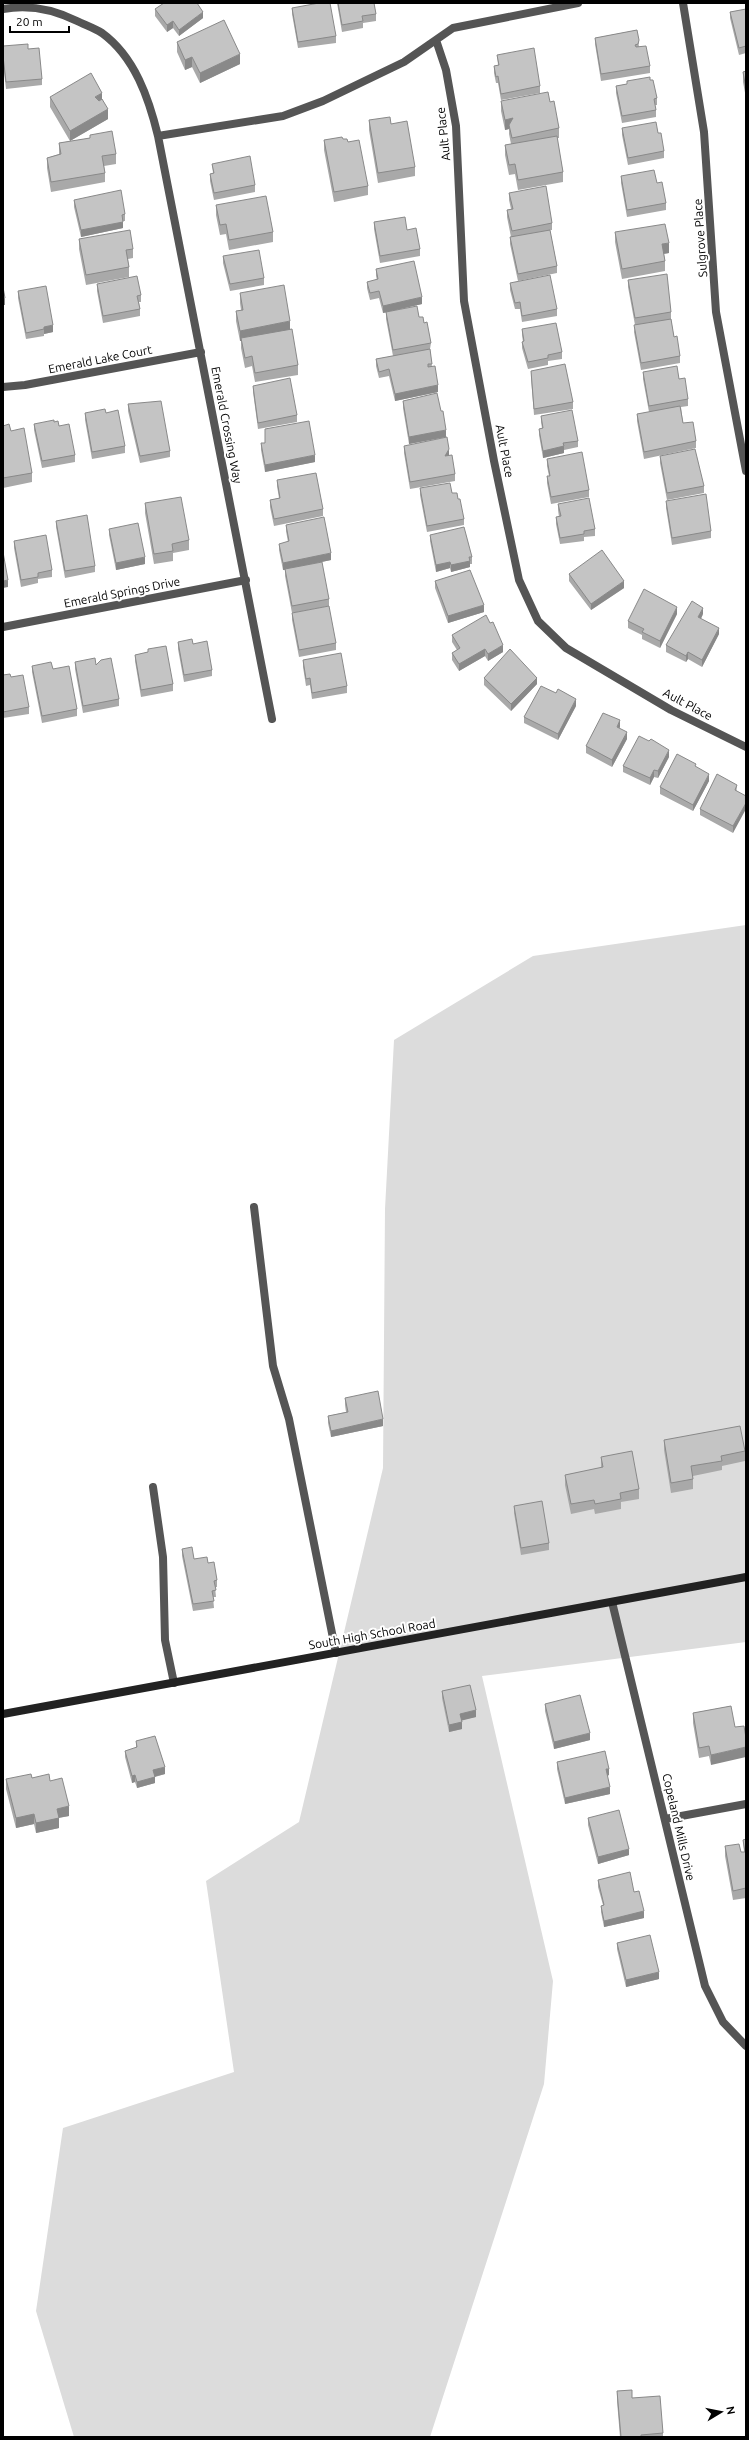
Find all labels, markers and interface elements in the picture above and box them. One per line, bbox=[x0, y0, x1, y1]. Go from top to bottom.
scale bar bbox=[10, 8, 69, 34]
text: 20 m bbox=[16, 15, 43, 28]
street label: Ault Place bbox=[434, 106, 452, 162]
street label: Sulgrove Place bbox=[691, 198, 709, 278]
street label: Emerald Lake Court bbox=[47, 343, 153, 375]
street label: Emerald Crossing Way bbox=[209, 365, 245, 485]
street label: Ault Place bbox=[493, 423, 517, 479]
street label: Emerald Springs Drive bbox=[63, 574, 181, 610]
street label: Ault Place bbox=[661, 686, 715, 722]
street label: South High School Road bbox=[308, 1616, 436, 1652]
street label: Copeland Mills Drive bbox=[660, 1772, 698, 1882]
north arrow bbox=[701, 2392, 741, 2432]
text: N bbox=[724, 2405, 737, 2415]

